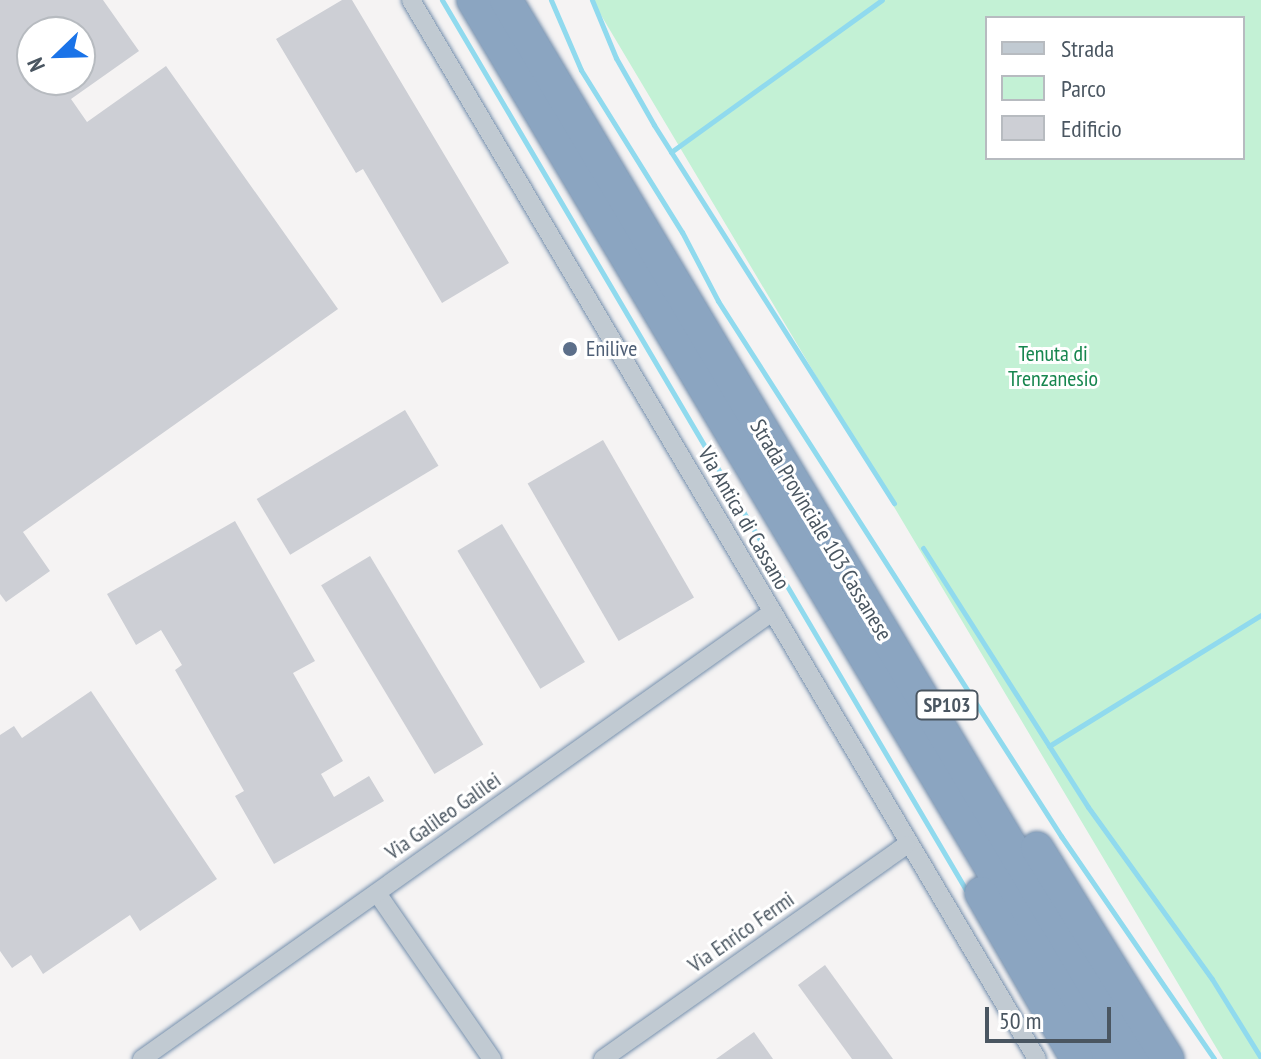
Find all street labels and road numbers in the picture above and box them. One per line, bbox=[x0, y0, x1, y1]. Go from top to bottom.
street label: Strada Provinciale 103 Cassanese bbox=[745, 415, 897, 645]
street label: Via Antica di Cassano bbox=[692, 442, 796, 594]
road number: SP103 bbox=[915, 689, 979, 721]
street label: Via Galileo Galilei bbox=[380, 767, 506, 865]
street label: Via Enrico Fermi bbox=[683, 886, 799, 978]

